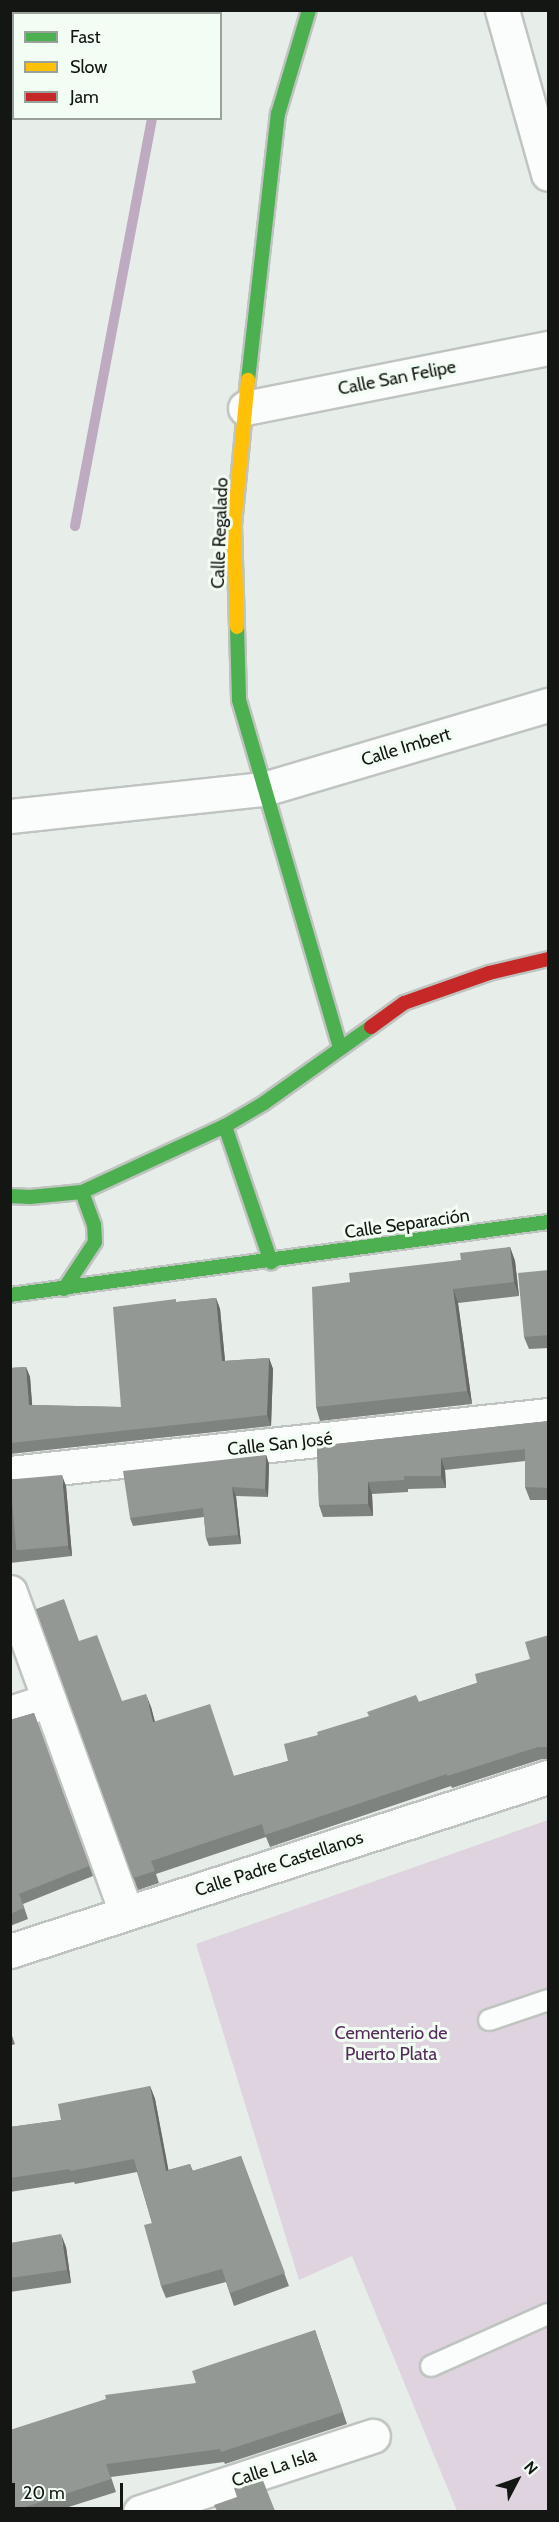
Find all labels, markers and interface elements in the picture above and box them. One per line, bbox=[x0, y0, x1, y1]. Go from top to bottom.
legend bbox=[12, 12, 222, 120]
text: Fast bbox=[70, 26, 101, 48]
text: Slow bbox=[70, 56, 107, 78]
text: Jam bbox=[70, 86, 99, 108]
street label: Calle San Felipe bbox=[336, 356, 458, 400]
street label: Calle Regalado bbox=[207, 477, 233, 589]
street label: Calle Imbert bbox=[359, 723, 453, 771]
street label: Calle Separación bbox=[343, 1205, 471, 1243]
street label: Calle San José bbox=[226, 1428, 334, 1460]
street label: Calle Padre Castellanos bbox=[192, 1827, 366, 1901]
park label: Cementerio de Puerto Plata bbox=[335, 2023, 447, 2066]
street label: Calle La Isla bbox=[229, 2444, 319, 2492]
north arrow bbox=[487, 2450, 547, 2510]
text: N bbox=[520, 2457, 542, 2478]
scale bar bbox=[15, 2471, 126, 2509]
text: 20 m bbox=[23, 2482, 65, 2504]

